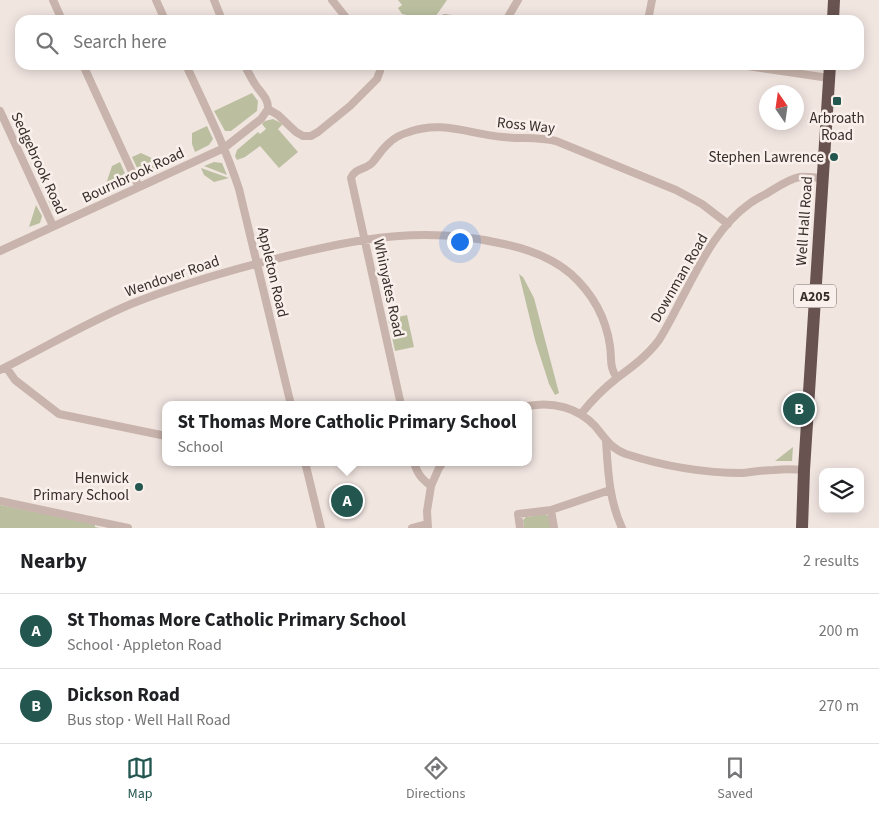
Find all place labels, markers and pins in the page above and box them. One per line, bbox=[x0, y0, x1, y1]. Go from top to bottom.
marker: Arbroath Road bbox=[831, 95, 843, 107]
place label: Arbroath Road bbox=[809, 108, 865, 146]
place label: Stephen Lawrence bbox=[709, 147, 824, 168]
marker: Stephen Lawrence bbox=[828, 151, 840, 163]
pin: B bbox=[783, 390, 815, 428]
place label: Henwick Primary School bbox=[33, 468, 130, 506]
marker: Henwick Primary School bbox=[133, 481, 145, 493]
pin: A bbox=[331, 482, 363, 520]

